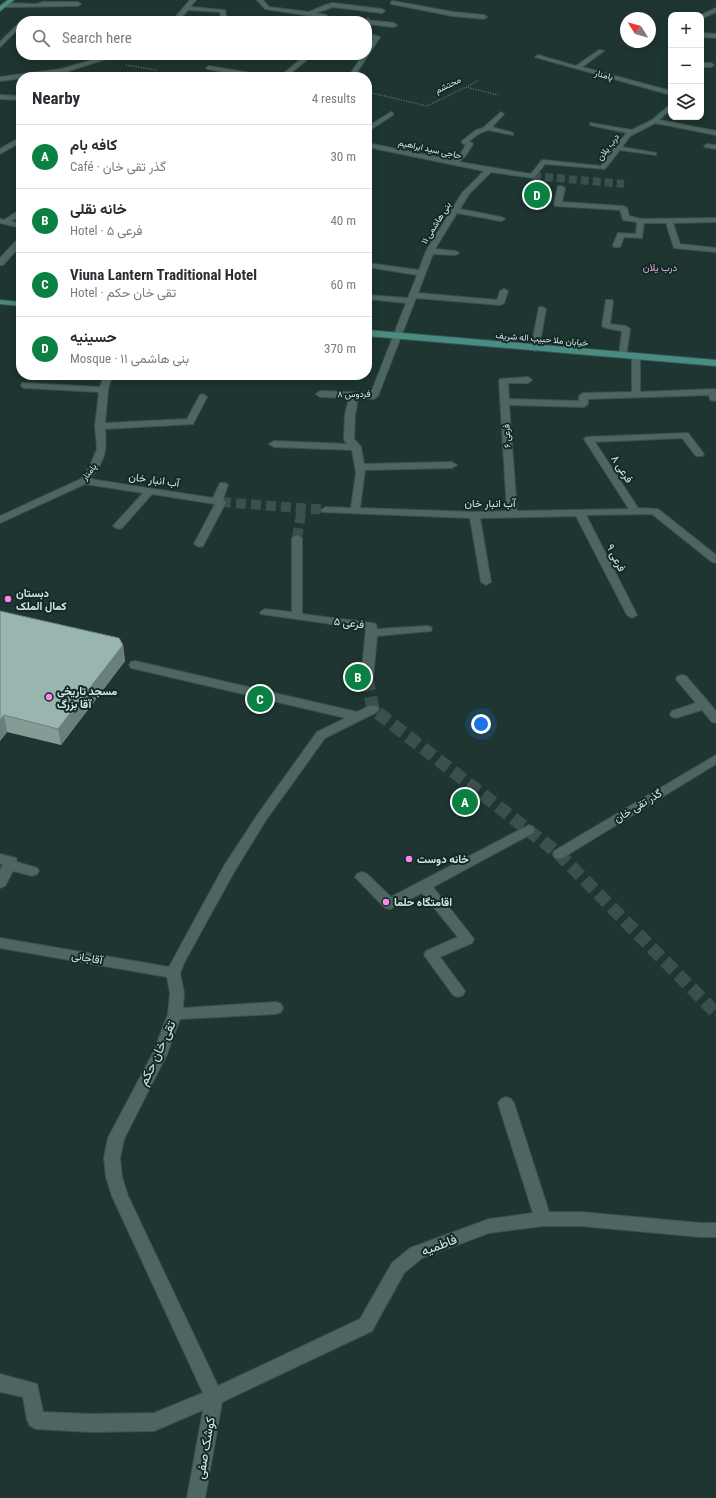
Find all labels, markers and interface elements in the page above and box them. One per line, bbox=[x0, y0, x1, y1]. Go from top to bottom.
north arrow bbox=[620, 12, 656, 48]
map controls bbox=[668, 12, 704, 120]
button: + bbox=[668, 12, 704, 48]
search box bbox=[16, 16, 372, 60]
icon: search bbox=[30, 27, 52, 49]
text: Search here bbox=[62, 29, 132, 47]
button: − bbox=[668, 48, 704, 84]
street label: پامنار bbox=[593, 68, 614, 83]
street label: محتشم bbox=[433, 74, 463, 96]
button: layers bbox=[668, 84, 704, 120]
text: Nearby bbox=[32, 88, 80, 108]
text: 4 results bbox=[312, 91, 356, 106]
street label: درب یلان bbox=[595, 132, 622, 163]
text: کافه بام bbox=[70, 136, 117, 154]
street label: حاجی سید ابراهیم bbox=[397, 137, 463, 162]
text: A bbox=[41, 149, 49, 164]
text: 30 m bbox=[330, 149, 356, 164]
text: Café · گذر تقی خان bbox=[70, 159, 166, 174]
pin: D bbox=[524, 180, 550, 210]
text: خانه نقلی bbox=[70, 200, 127, 218]
street label: بنی هاشمی ۱۱ bbox=[419, 200, 453, 246]
text: B bbox=[41, 213, 49, 228]
text: 40 m bbox=[330, 213, 356, 228]
text: Hotel · فرعی ۵ bbox=[70, 223, 142, 238]
district label: درب یلان bbox=[643, 262, 677, 274]
text: Viuna Lantern Traditional Hotel bbox=[70, 266, 257, 284]
text: C bbox=[41, 277, 49, 292]
text: 60 m bbox=[330, 277, 356, 292]
text: Hotel · تقی خان حکم bbox=[70, 285, 176, 300]
text: حسینیه bbox=[70, 328, 117, 346]
street label: خیابان ملا حبیب اله شریف bbox=[495, 330, 589, 349]
text: D bbox=[41, 341, 49, 356]
text: 370 m bbox=[324, 341, 356, 356]
text: Mosque · بنی هاشمی ۱۱ bbox=[70, 351, 189, 366]
street label: فردوس ۸ bbox=[337, 389, 371, 400]
street label: فرعی ۶ bbox=[501, 424, 514, 448]
street label: فرعی ۸ bbox=[608, 453, 636, 485]
street label: پامنار bbox=[79, 462, 100, 484]
street label: آب انبار خان bbox=[128, 470, 182, 490]
street label: آب انبار خان bbox=[464, 497, 517, 510]
street label: فرعی ۹ bbox=[604, 542, 628, 574]
place label: دبستان کمال الملک bbox=[16, 587, 67, 613]
marker: دبستان کمال الملک bbox=[3, 594, 13, 604]
street label: فرعی ۵ bbox=[333, 615, 365, 631]
pin: B bbox=[345, 662, 371, 692]
pin: C bbox=[247, 684, 273, 714]
place label: مسجد تاریخی آقا بزرگ bbox=[57, 685, 117, 711]
marker: مسجد تاریخی آقا بزرگ bbox=[44, 692, 54, 702]
your location bbox=[471, 714, 491, 734]
pin: A bbox=[452, 787, 478, 817]
street label: گذر تقی خان bbox=[612, 787, 664, 825]
place label: خانه دوست bbox=[417, 853, 469, 866]
marker: خانه دوست bbox=[404, 854, 414, 864]
place label: اقامتگاه حلما bbox=[394, 896, 452, 909]
marker: اقامتگاه حلما bbox=[381, 897, 391, 907]
street label: آقاجانی bbox=[70, 949, 105, 967]
street label: تقی خان حکم bbox=[135, 1018, 179, 1088]
street label: فاطمیه bbox=[419, 1231, 459, 1259]
street label: کوشک صفی bbox=[192, 1416, 219, 1480]

